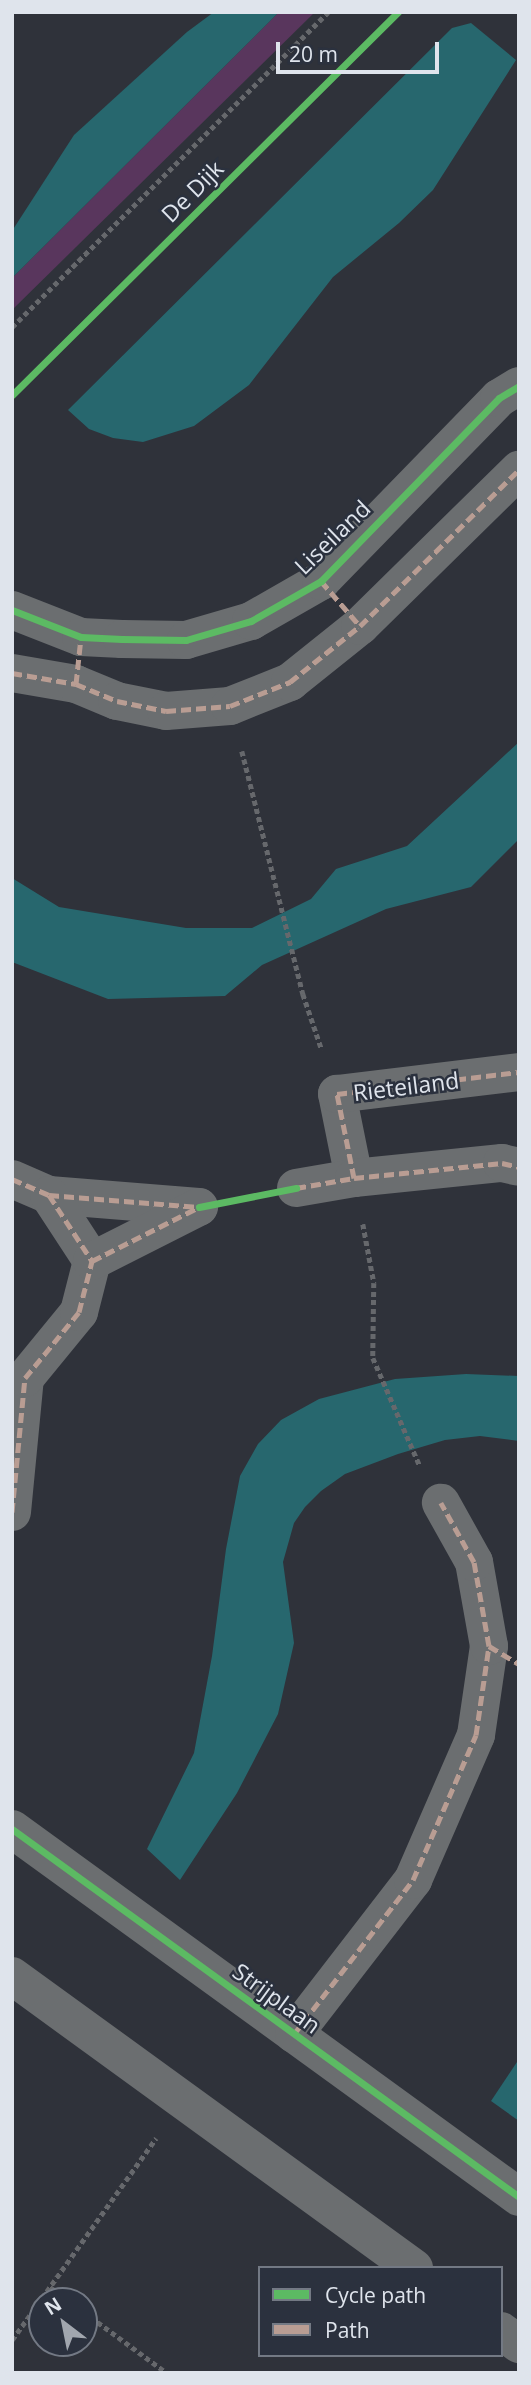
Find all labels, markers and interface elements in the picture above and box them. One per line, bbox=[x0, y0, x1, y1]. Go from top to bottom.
scale bar bbox=[279, 28, 442, 72]
text: 20 m bbox=[289, 40, 338, 68]
street label: De Dijk bbox=[155, 154, 229, 228]
street label: Liseiland bbox=[289, 494, 375, 580]
street label: Rieteiland bbox=[351, 1066, 461, 1106]
street label: Strijplaan bbox=[228, 1957, 326, 2039]
legend bbox=[258, 2266, 503, 2357]
text: Cycle path bbox=[325, 2281, 426, 2309]
north arrow bbox=[28, 2287, 98, 2357]
text: N bbox=[39, 2291, 66, 2321]
text: Path bbox=[325, 2316, 370, 2344]

